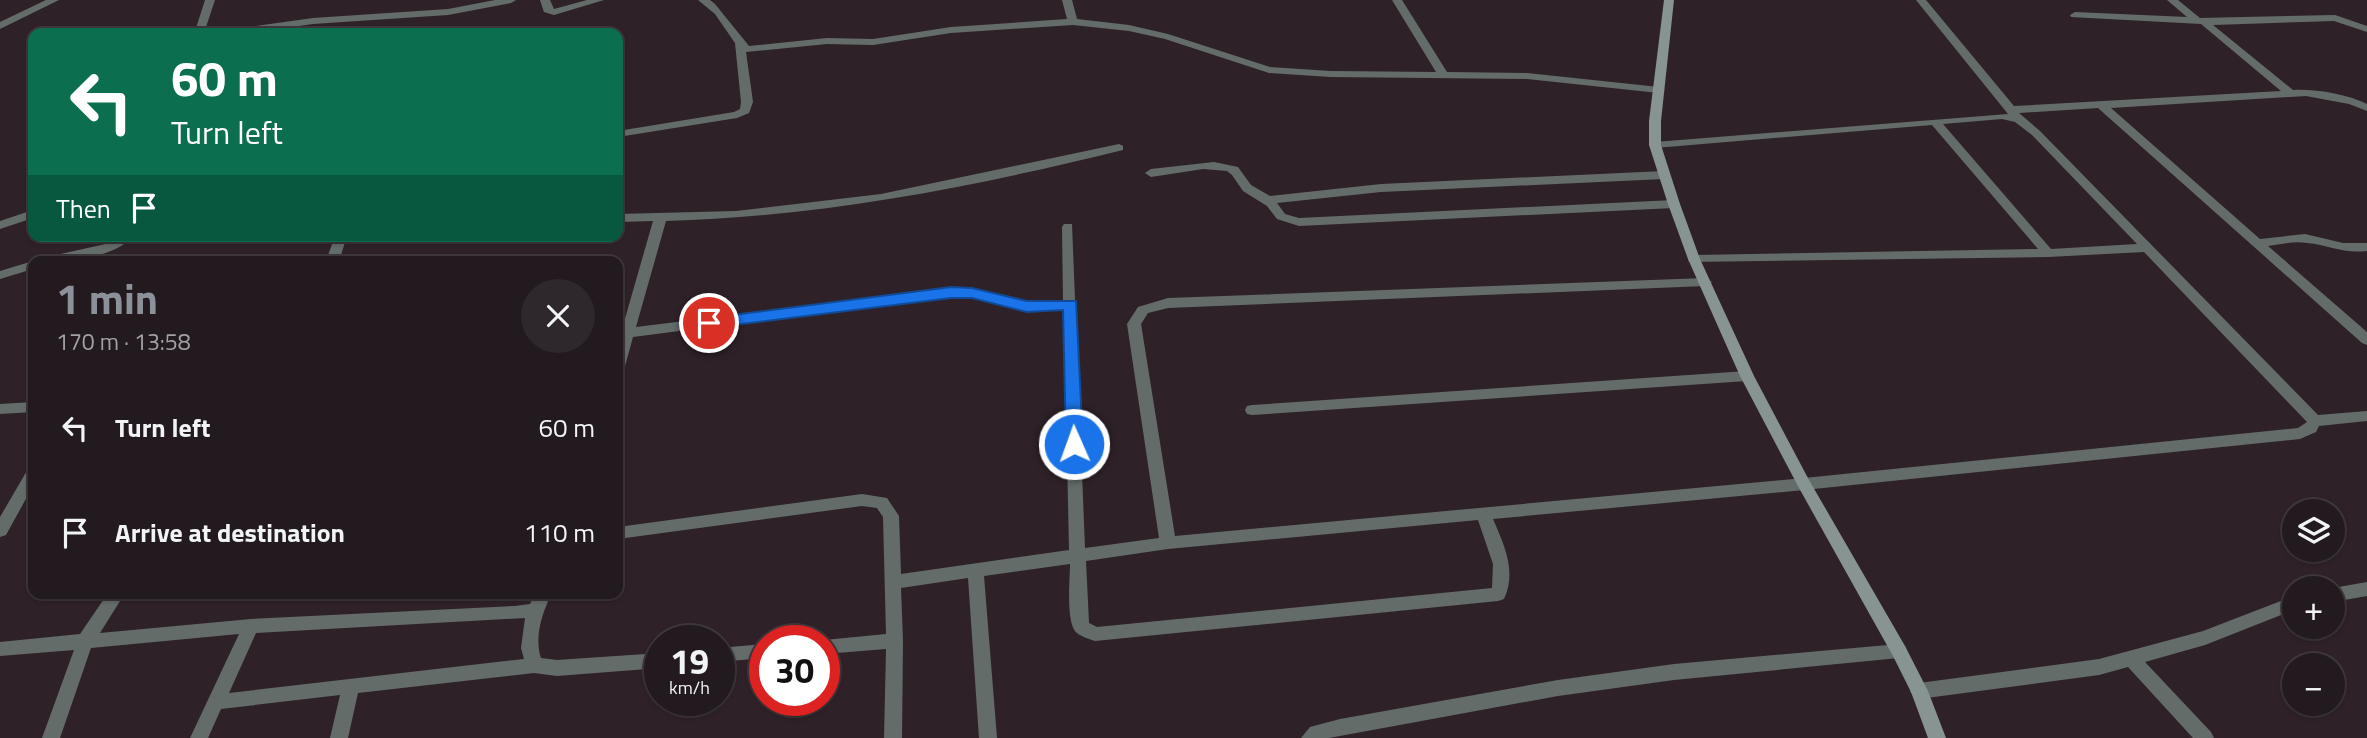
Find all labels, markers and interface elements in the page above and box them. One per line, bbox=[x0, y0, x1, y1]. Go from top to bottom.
text: 60 m bbox=[171, 40, 278, 115]
icon: left bbox=[56, 56, 147, 147]
text: Turn left bbox=[171, 108, 283, 156]
text: Then bbox=[56, 189, 111, 228]
icon: arrive bbox=[125, 189, 163, 227]
text: 1 min bbox=[56, 266, 158, 330]
button: close bbox=[521, 279, 595, 353]
pin bbox=[679, 293, 739, 353]
icon: arrive bbox=[690, 304, 728, 342]
text: 170 m · 13:58 bbox=[56, 324, 191, 359]
position arrow bbox=[1037, 407, 1111, 481]
text: Turn left bbox=[115, 408, 210, 447]
text: 60 m bbox=[538, 408, 595, 447]
icon: left bbox=[56, 409, 94, 447]
map controls bbox=[2282, 499, 2345, 716]
button: layers bbox=[2282, 499, 2345, 562]
text: Arrive at destination bbox=[115, 513, 345, 552]
text: 110 m bbox=[524, 513, 595, 552]
icon: arrive bbox=[56, 514, 94, 552]
button: + bbox=[2282, 576, 2345, 639]
speed limit sign: 30 bbox=[749, 625, 840, 716]
text: 19 bbox=[670, 634, 709, 688]
button: − bbox=[2282, 653, 2345, 716]
text: km/h bbox=[669, 674, 710, 701]

